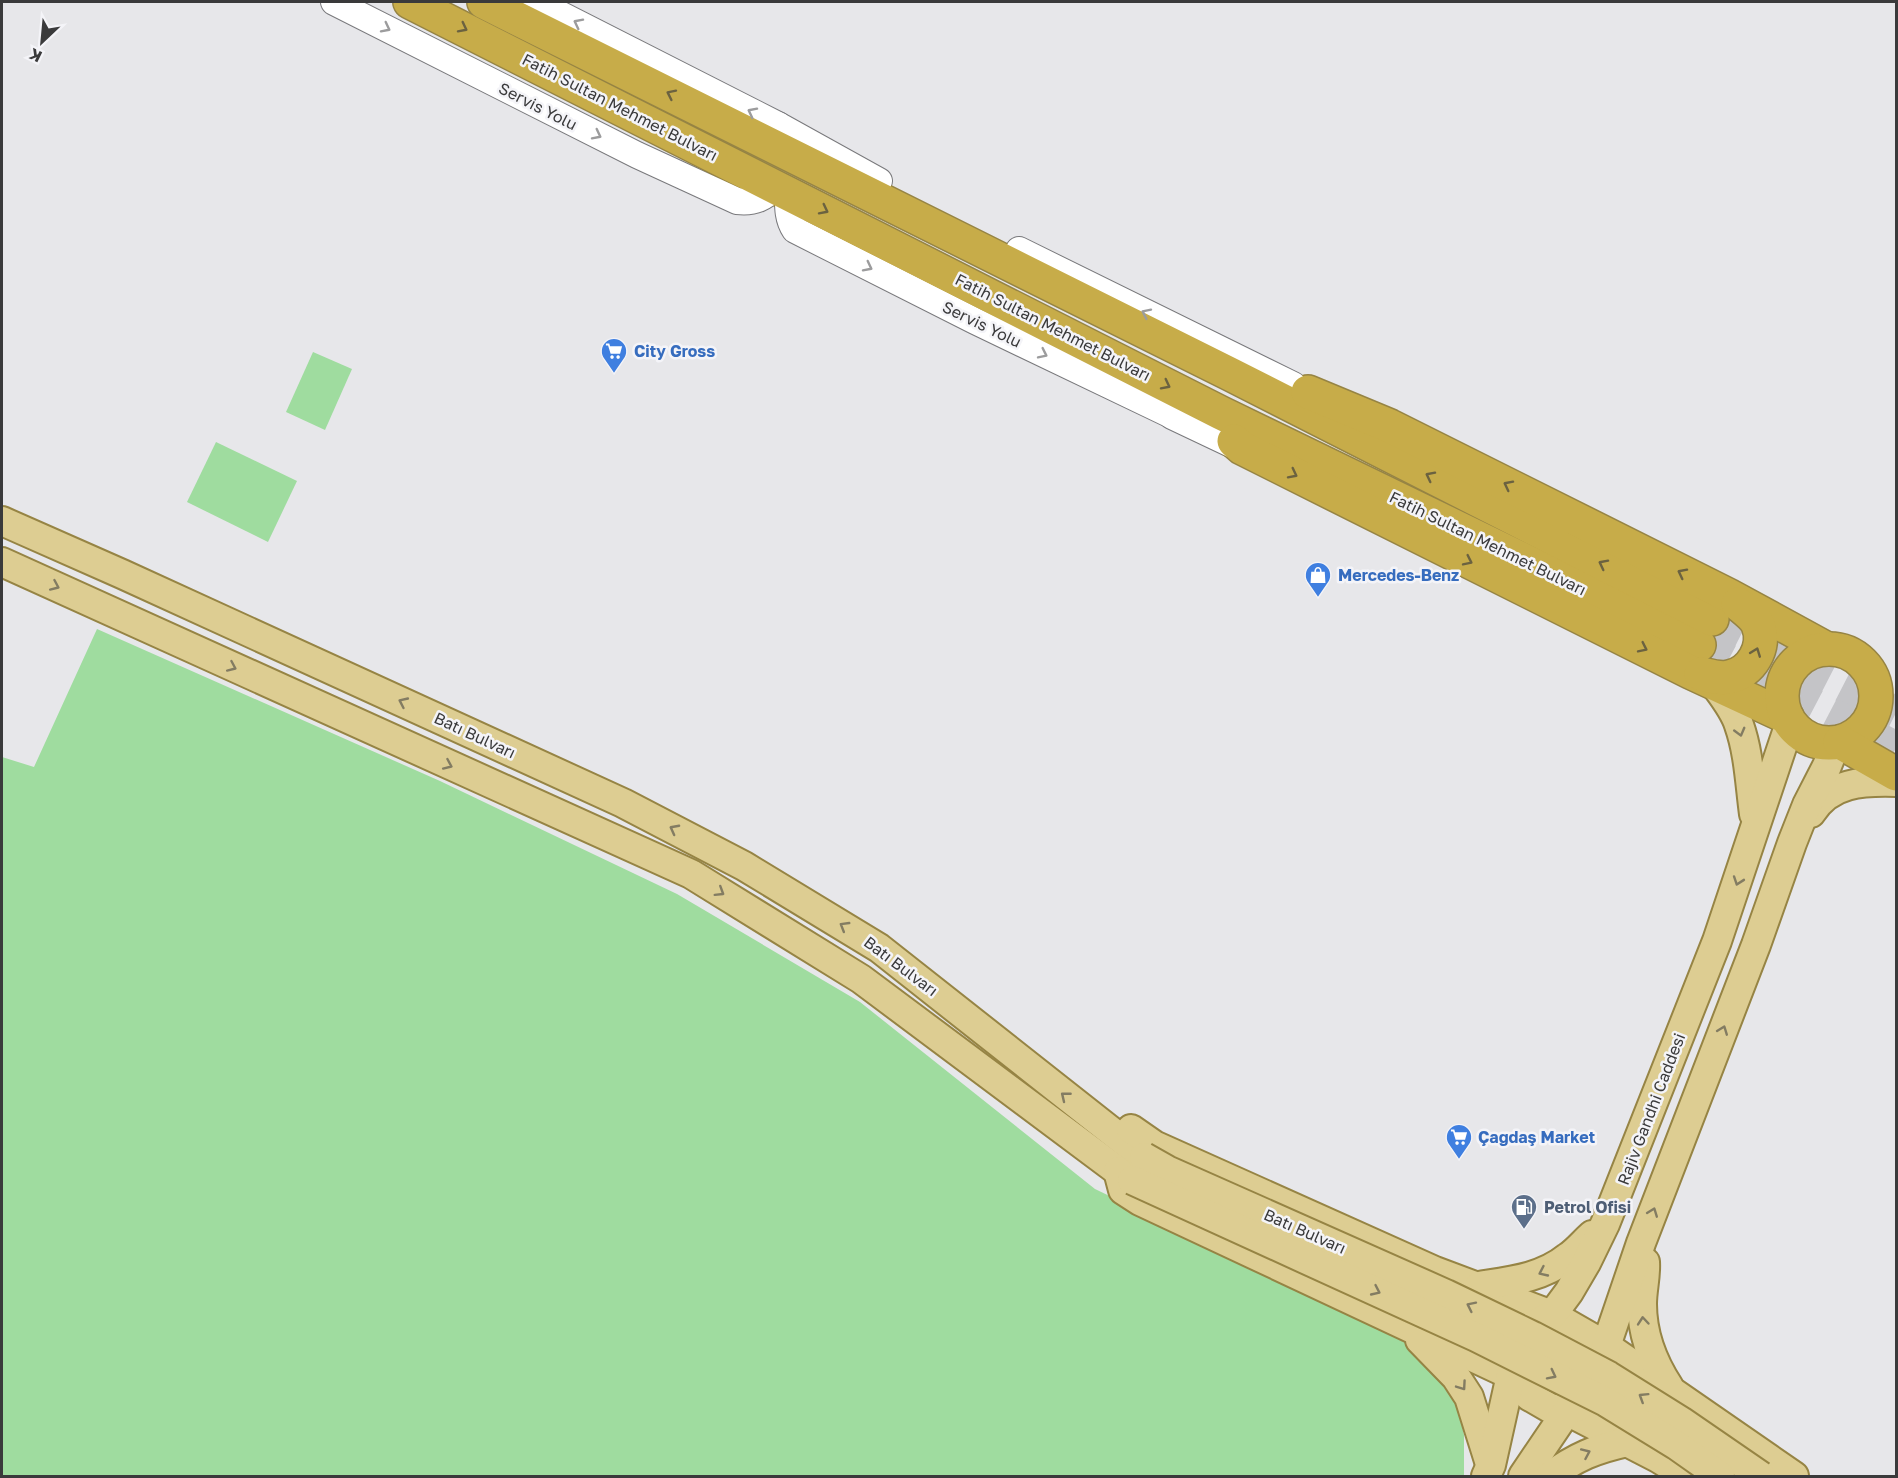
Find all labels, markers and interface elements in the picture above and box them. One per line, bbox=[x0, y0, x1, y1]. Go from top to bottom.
north arrow bbox=[12, 12, 72, 72]
one-way arrow bbox=[574, 19, 584, 30]
one-way arrow bbox=[456, 20, 467, 32]
one-way arrow bbox=[379, 21, 390, 32]
text: K bbox=[25, 44, 45, 67]
street label: Fatih Sultan Mehmet Bulvarı bbox=[519, 49, 721, 165]
street label: Servis Yolu bbox=[495, 78, 581, 134]
one-way arrow bbox=[666, 90, 677, 102]
one-way arrow bbox=[747, 108, 758, 119]
one-way arrow bbox=[591, 128, 602, 140]
one-way arrow bbox=[818, 203, 829, 215]
one-way arrow bbox=[862, 260, 873, 271]
street label: Fatih Sultan Mehmet Bulvarı bbox=[952, 269, 1154, 385]
street label: Servis Yolu bbox=[939, 296, 1025, 352]
one-way arrow bbox=[1142, 309, 1153, 321]
supermarket icon: City Gross bbox=[599, 336, 629, 374]
place label: City Gross bbox=[634, 341, 715, 361]
one-way arrow bbox=[1036, 347, 1047, 359]
one-way arrow bbox=[1160, 378, 1171, 389]
one-way arrow bbox=[1287, 467, 1298, 478]
one-way arrow bbox=[1425, 471, 1436, 483]
one-way arrow bbox=[1504, 481, 1514, 492]
street label: Fatih Sultan Mehmet Bulvarı bbox=[1386, 487, 1590, 599]
one-way arrow bbox=[1462, 554, 1472, 565]
shop icon: Mercedes-Benz bbox=[1303, 560, 1333, 598]
one-way arrow bbox=[1599, 560, 1610, 571]
place label: Mercedes-Benz bbox=[1338, 565, 1459, 585]
one-way arrow bbox=[1678, 568, 1689, 580]
one-way arrow bbox=[48, 579, 59, 591]
one-way arrow bbox=[1636, 640, 1647, 652]
one-way arrow bbox=[1749, 647, 1762, 658]
one-way arrow bbox=[226, 660, 237, 672]
one-way arrow bbox=[398, 697, 409, 709]
street label: Batı Bulvarı bbox=[431, 707, 519, 763]
one-way arrow bbox=[1733, 727, 1746, 737]
one-way arrow bbox=[442, 757, 453, 769]
one-way arrow bbox=[670, 825, 681, 836]
one-way arrow bbox=[1732, 875, 1745, 886]
one-way arrow bbox=[714, 884, 724, 896]
one-way arrow bbox=[840, 921, 850, 933]
street label: Batı Bulvarı bbox=[860, 932, 942, 1000]
one-way arrow bbox=[1716, 1025, 1728, 1036]
street label: Rajiv Gandhi Caddesi bbox=[1613, 1030, 1689, 1188]
one-way arrow bbox=[1061, 1092, 1072, 1103]
supermarket icon: Çağdaş Market bbox=[1444, 1122, 1474, 1160]
place label: Çağdaş Market bbox=[1478, 1127, 1595, 1147]
fuel station icon: Petrol Ofisi bbox=[1509, 1192, 1539, 1230]
place label: Petrol Ofisi bbox=[1544, 1197, 1631, 1217]
street label: Batı Bulvarı bbox=[1261, 1204, 1349, 1258]
one-way arrow bbox=[1646, 1207, 1658, 1218]
one-way arrow bbox=[1538, 1265, 1549, 1277]
one-way arrow bbox=[1370, 1284, 1381, 1296]
one-way arrow bbox=[1466, 1301, 1477, 1313]
one-way arrow bbox=[1637, 1316, 1650, 1325]
one-way arrow bbox=[1546, 1368, 1557, 1379]
one-way arrow bbox=[1455, 1380, 1466, 1391]
one-way arrow bbox=[1639, 1393, 1650, 1404]
one-way arrow bbox=[1579, 1449, 1590, 1461]

